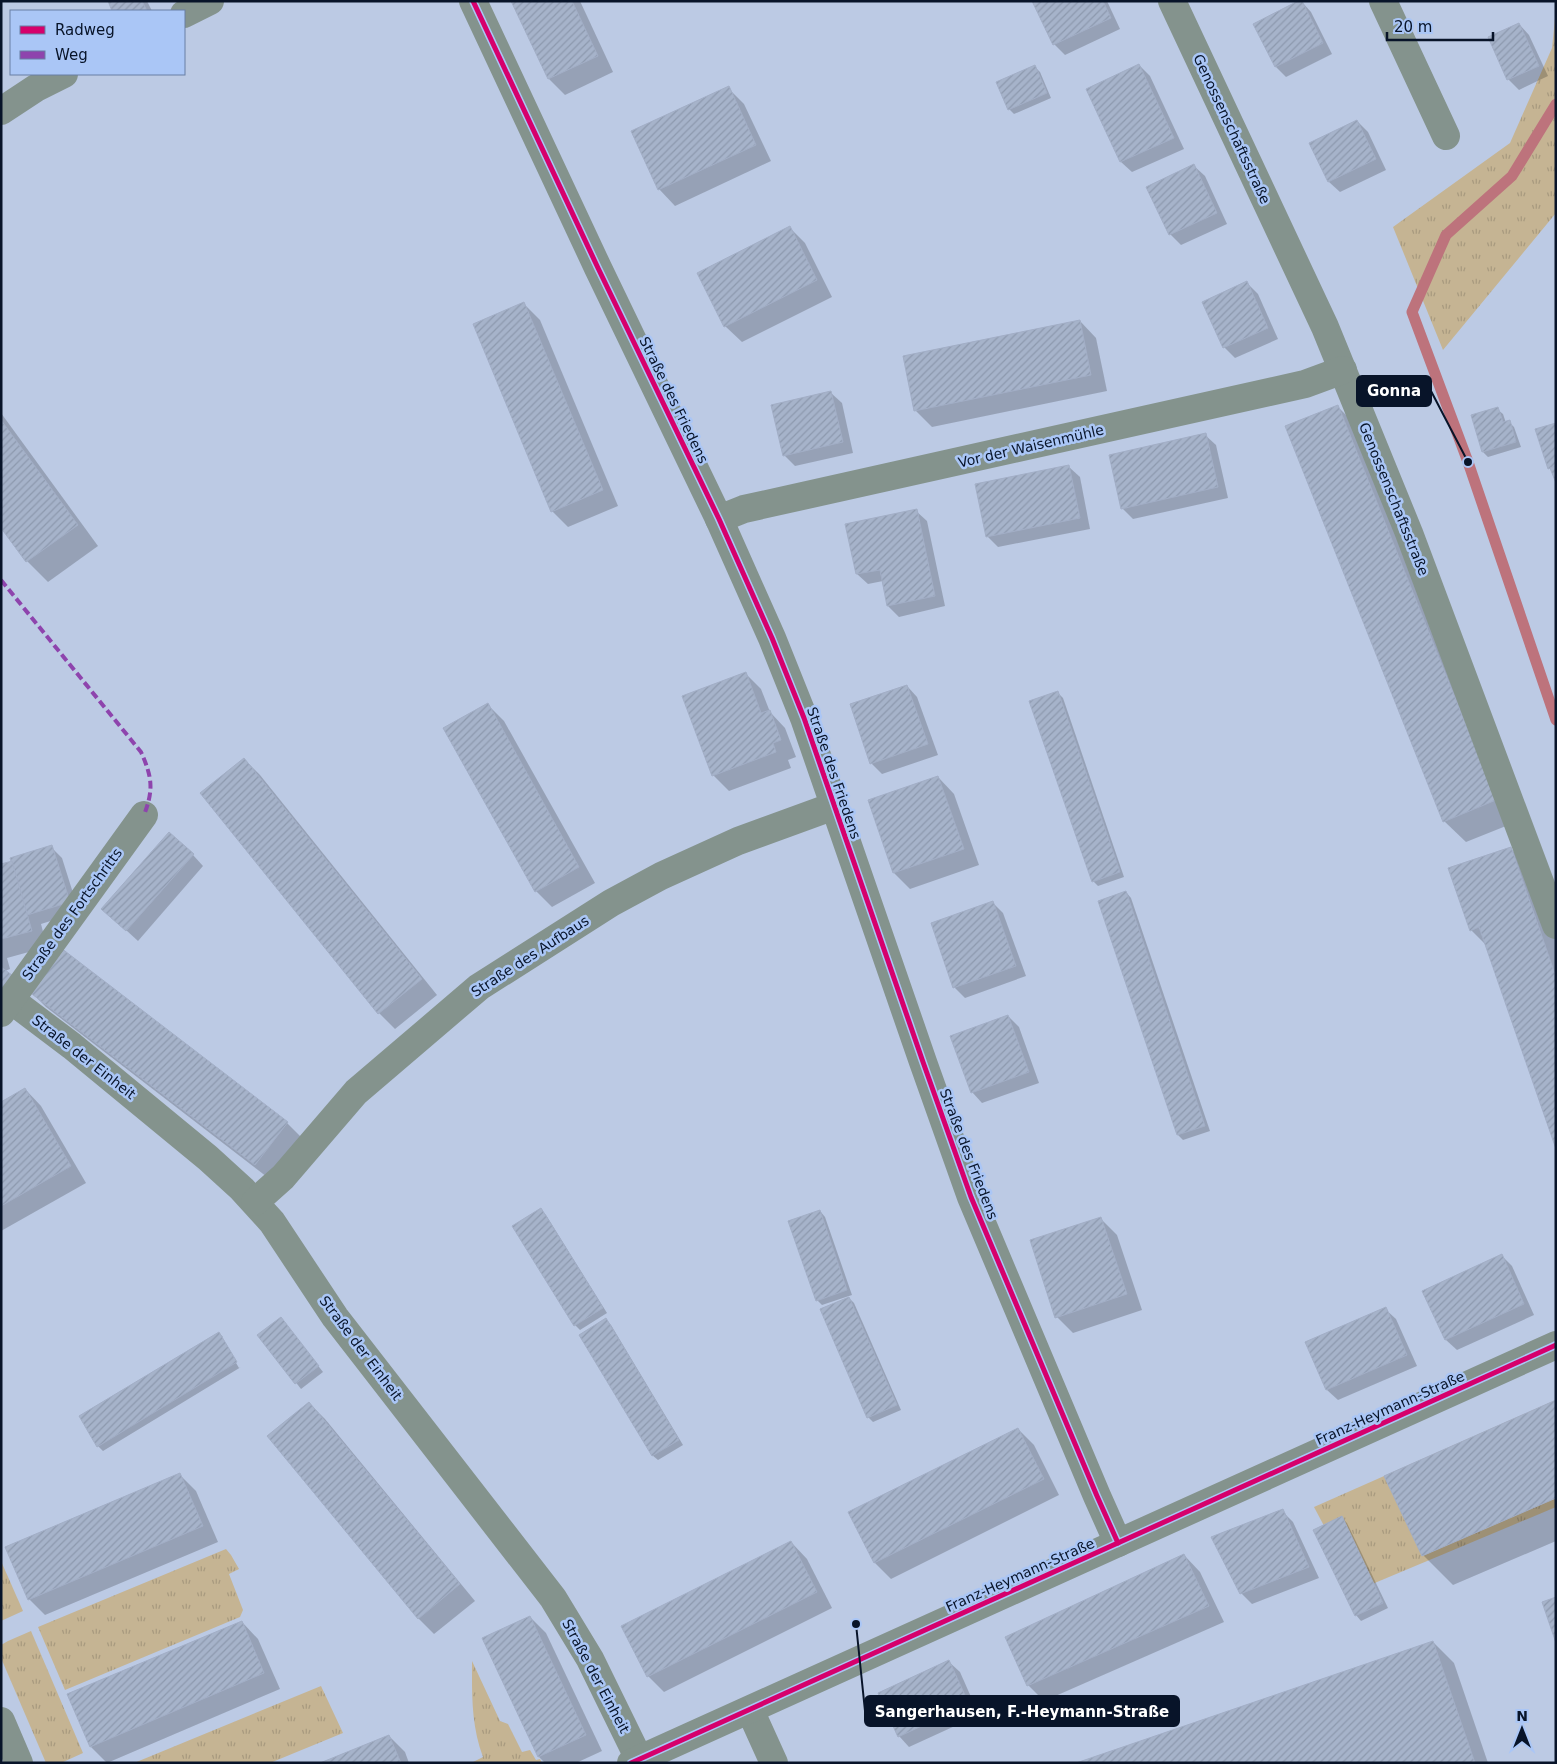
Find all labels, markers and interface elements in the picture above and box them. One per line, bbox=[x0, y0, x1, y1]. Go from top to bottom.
legend bbox=[10, 10, 185, 75]
scale bar bbox=[1387, 10, 1493, 42]
text: 20 m bbox=[1394, 18, 1432, 36]
text: Radweg bbox=[55, 21, 115, 39]
text: Weg bbox=[55, 46, 88, 64]
street label: Genossenschaftsstraße bbox=[1190, 52, 1274, 206]
street label: Straße des Friedens bbox=[636, 334, 712, 466]
callout: Gonna bbox=[1357, 376, 1431, 406]
text: Gonna bbox=[1367, 382, 1421, 400]
street label: Genossenschaftsstraße bbox=[1356, 420, 1432, 578]
street label: Vor der Waisenmühle bbox=[957, 421, 1105, 471]
street label: Straße des Friedens bbox=[804, 705, 864, 841]
street label: Straße des Fortschritts bbox=[19, 845, 125, 983]
street label: Straße des Aufbaus bbox=[468, 912, 592, 1000]
street label: Straße der Einheit bbox=[29, 1012, 139, 1103]
street label: Straße des Friedens bbox=[937, 1086, 1001, 1222]
street label: Straße der Einheit bbox=[316, 1293, 406, 1404]
street label: Franz-Heymann-Straße bbox=[1313, 1368, 1467, 1448]
street label: Franz-Heymann-Straße bbox=[943, 1535, 1097, 1615]
street label: Straße der Einheit bbox=[559, 1616, 633, 1736]
callout: Sangerhausen, F.-Heymann-Straße bbox=[865, 1696, 1179, 1726]
text: Sangerhausen, F.-Heymann-Straße bbox=[875, 1703, 1169, 1721]
north arrow bbox=[1497, 1704, 1547, 1754]
text: N bbox=[1516, 1708, 1528, 1724]

